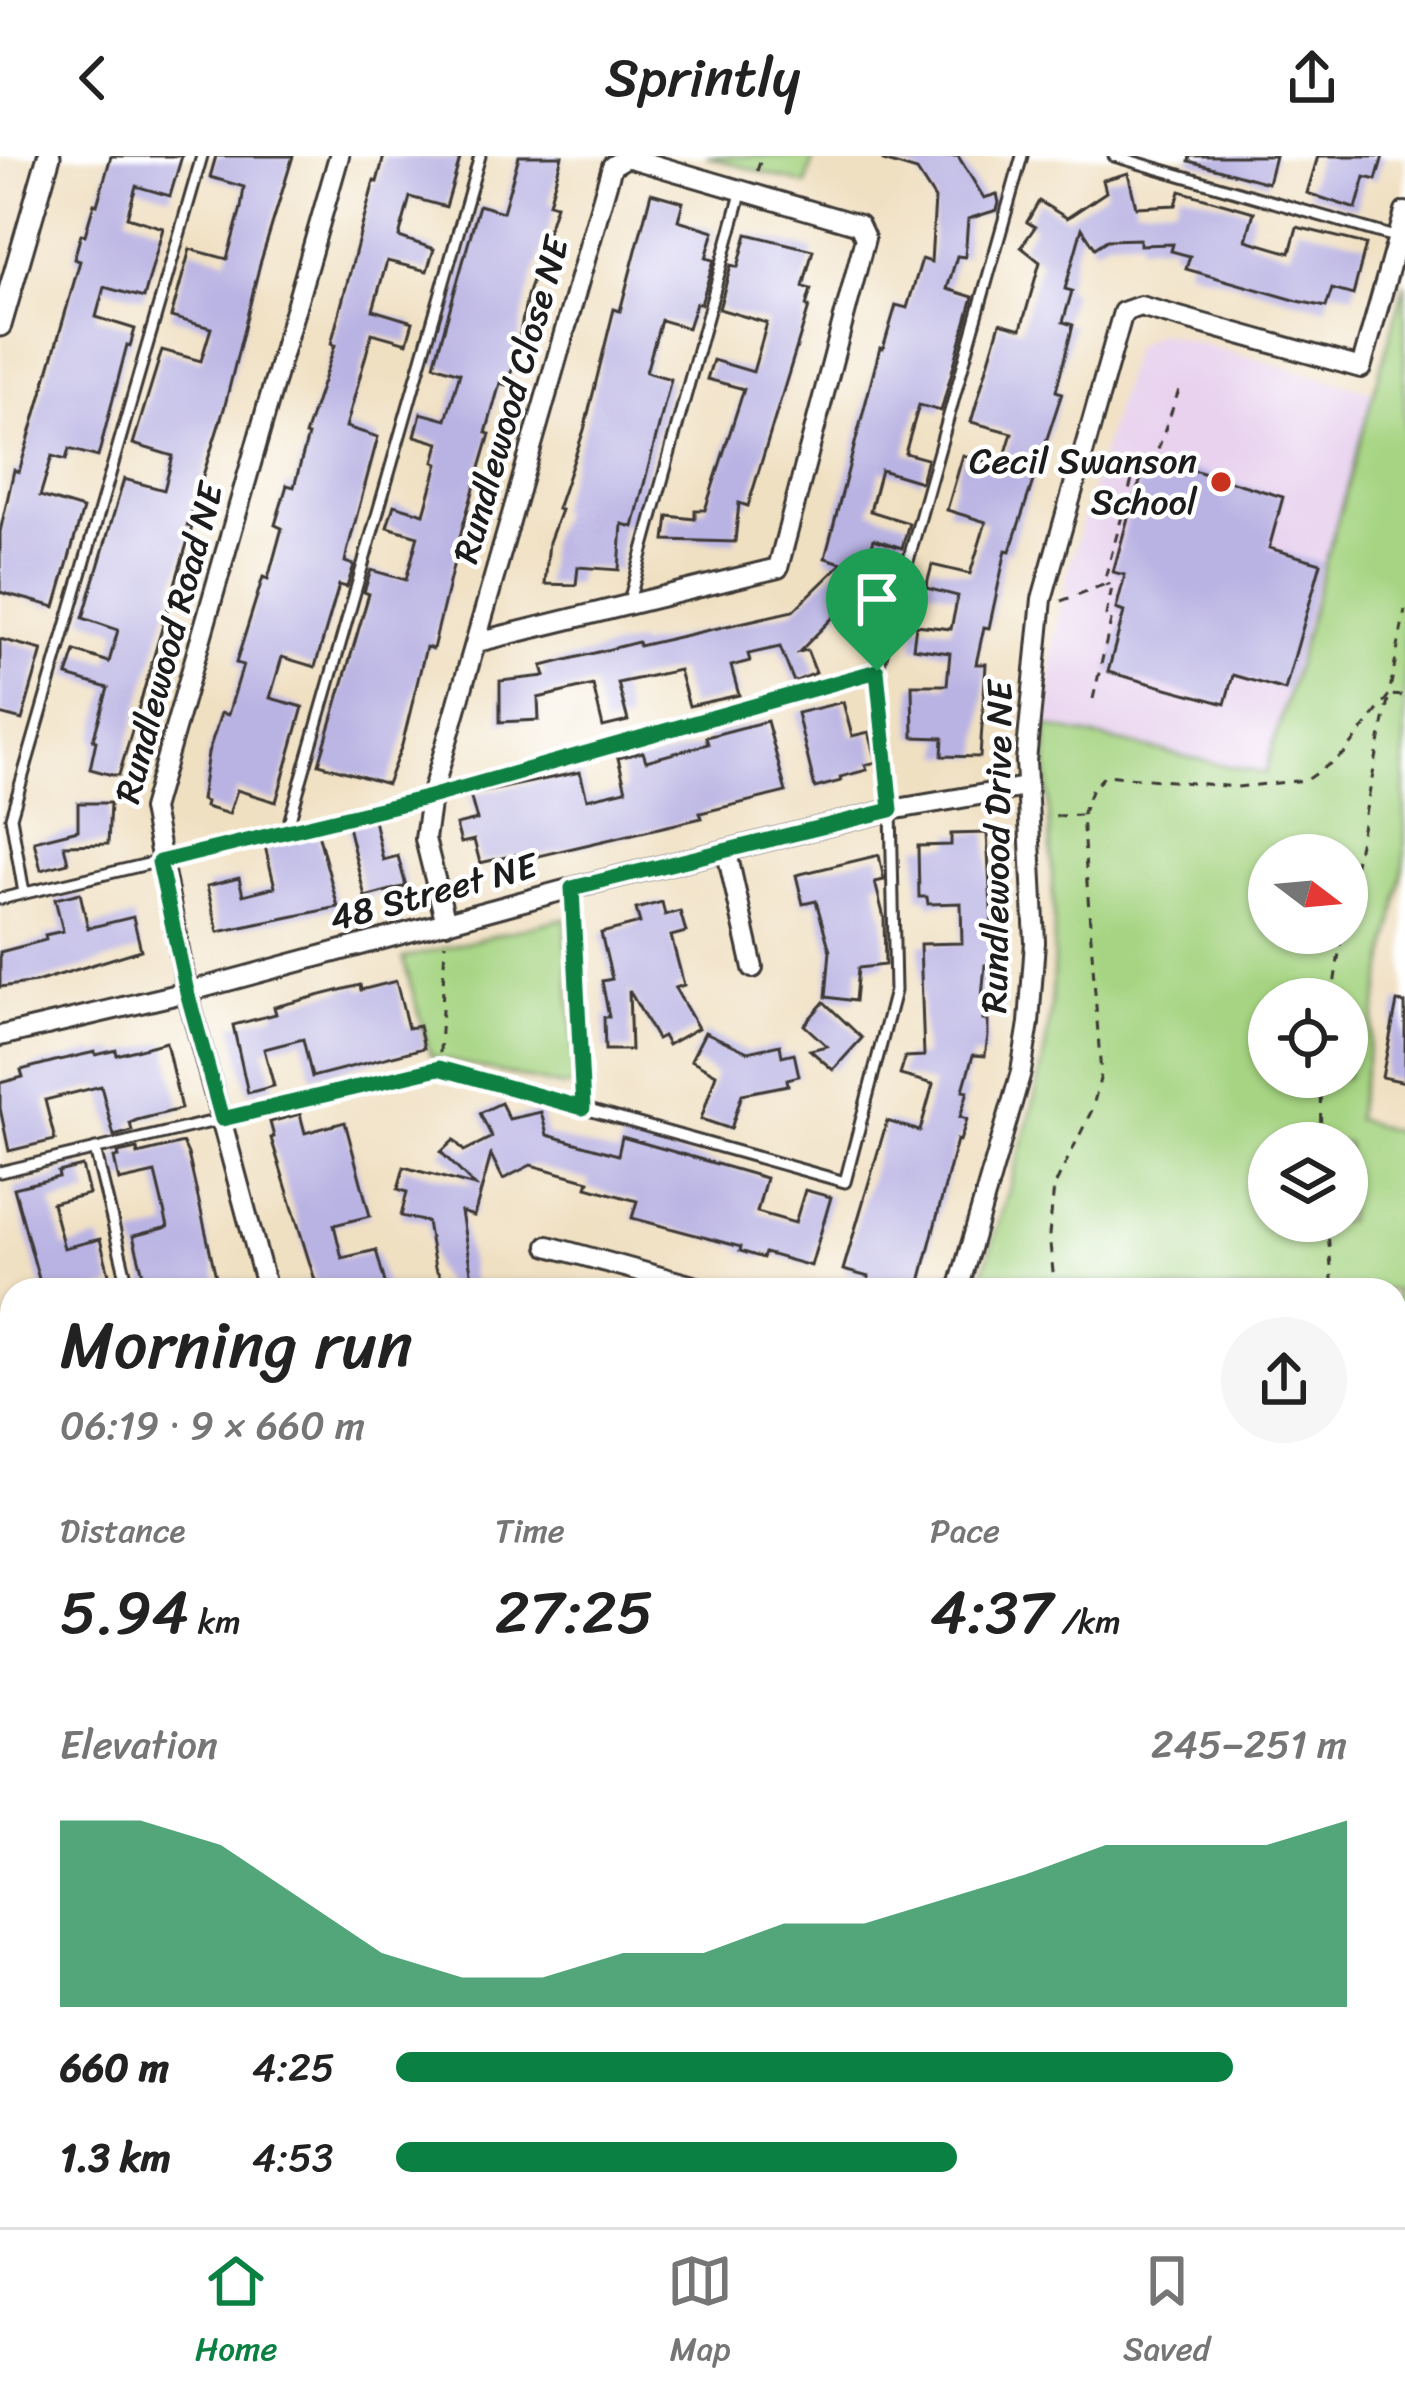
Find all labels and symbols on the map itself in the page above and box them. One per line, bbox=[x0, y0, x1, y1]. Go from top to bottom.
street label: Rundlewood Close NE bbox=[434, 227, 589, 571]
place label: Cecil Swanson School bbox=[969, 429, 1198, 534]
marker: Cecil Swanson School bbox=[1208, 469, 1234, 495]
street label: Rundlewood Road NE bbox=[95, 474, 243, 810]
pin bbox=[826, 548, 928, 671]
street label: Rundlewood Drive NE bbox=[962, 678, 1032, 1014]
street label: 48 Street NE bbox=[322, 833, 546, 950]
north arrow bbox=[1248, 834, 1368, 954]

